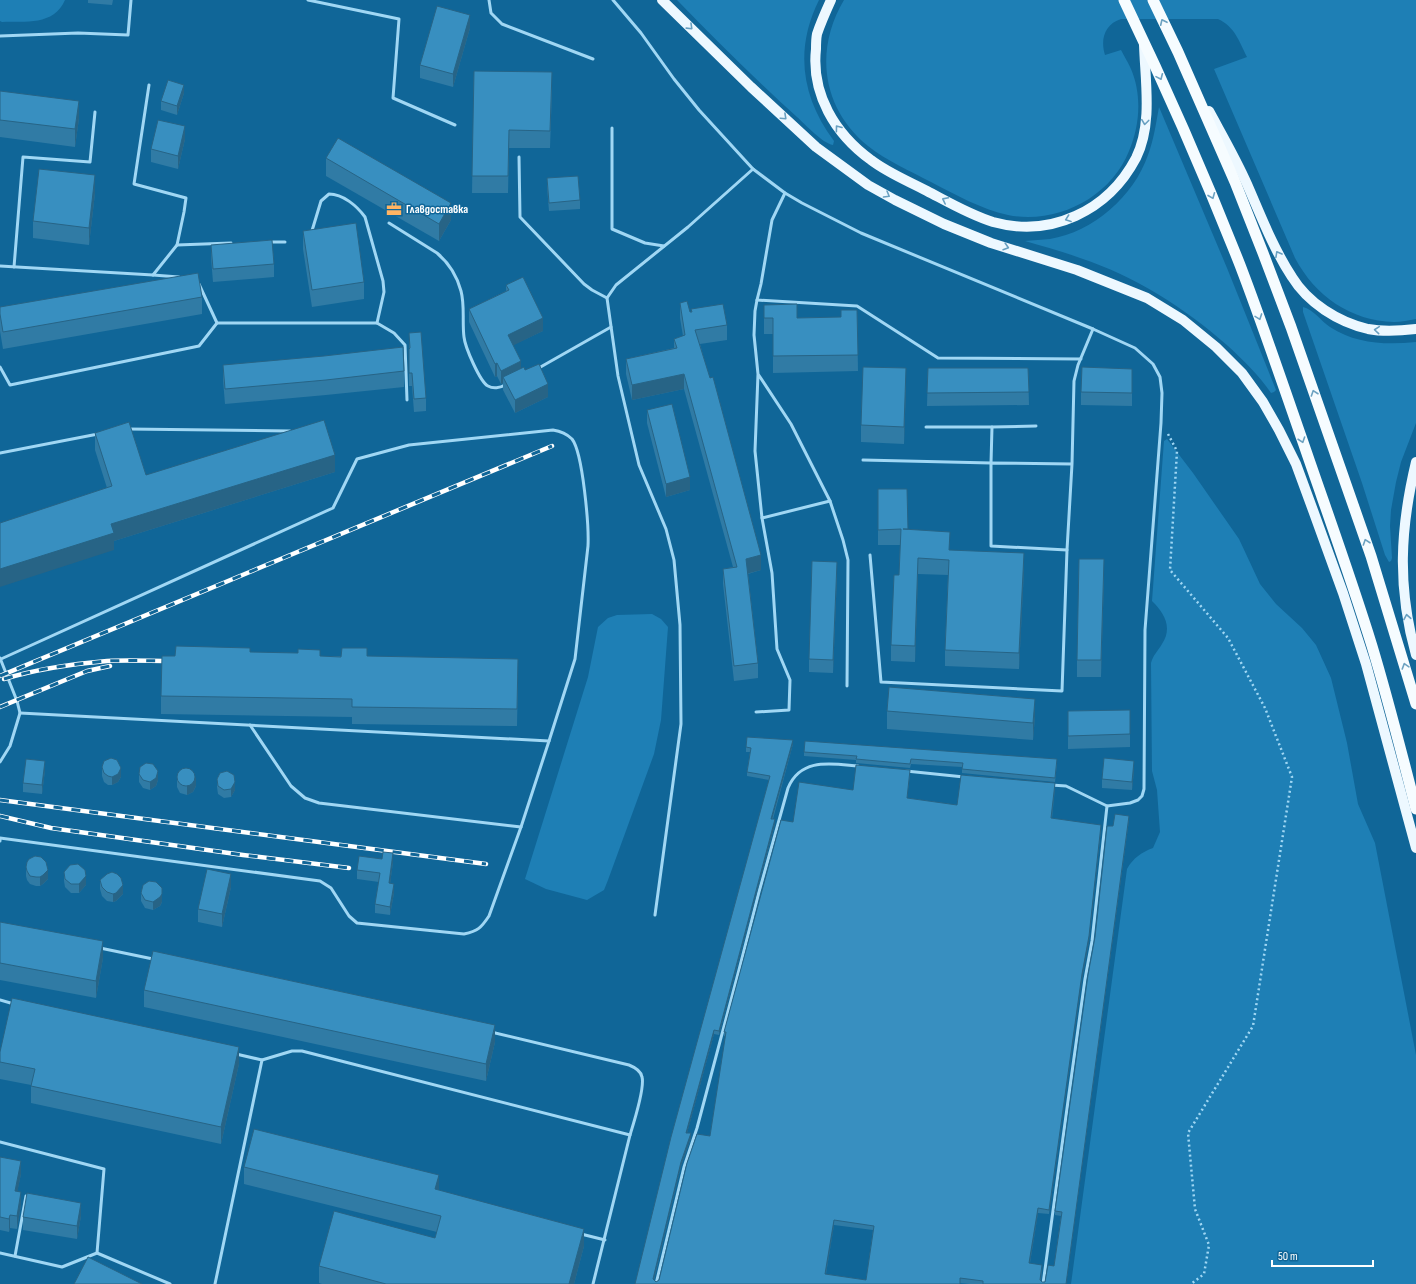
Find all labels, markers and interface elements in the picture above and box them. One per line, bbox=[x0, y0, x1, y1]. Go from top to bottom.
one-way arrow bbox=[1160, 19, 1168, 26]
one-way arrow bbox=[685, 22, 693, 30]
one-way arrow bbox=[1155, 73, 1163, 80]
one-way arrow bbox=[779, 112, 786, 119]
one-way arrow bbox=[1141, 119, 1150, 125]
one-way arrow bbox=[835, 125, 843, 132]
one-way arrow bbox=[883, 191, 890, 198]
one-way arrow bbox=[1207, 192, 1215, 200]
one-way arrow bbox=[941, 197, 949, 205]
office icon: Главдоставка bbox=[385, 200, 403, 218]
place label: Главдоставка bbox=[406, 202, 468, 217]
one-way arrow bbox=[1065, 214, 1072, 223]
one-way arrow bbox=[1002, 242, 1009, 251]
one-way arrow bbox=[1276, 251, 1283, 258]
one-way arrow bbox=[1255, 314, 1263, 321]
one-way arrow bbox=[1374, 326, 1380, 335]
one-way arrow bbox=[1310, 390, 1318, 397]
one-way arrow bbox=[1297, 436, 1306, 443]
one-way arrow bbox=[1362, 539, 1371, 546]
one-way arrow bbox=[1403, 613, 1412, 620]
one-way arrow bbox=[1401, 663, 1410, 670]
scale bar bbox=[1272, 1242, 1373, 1268]
text: 50 m bbox=[1278, 1249, 1298, 1264]

